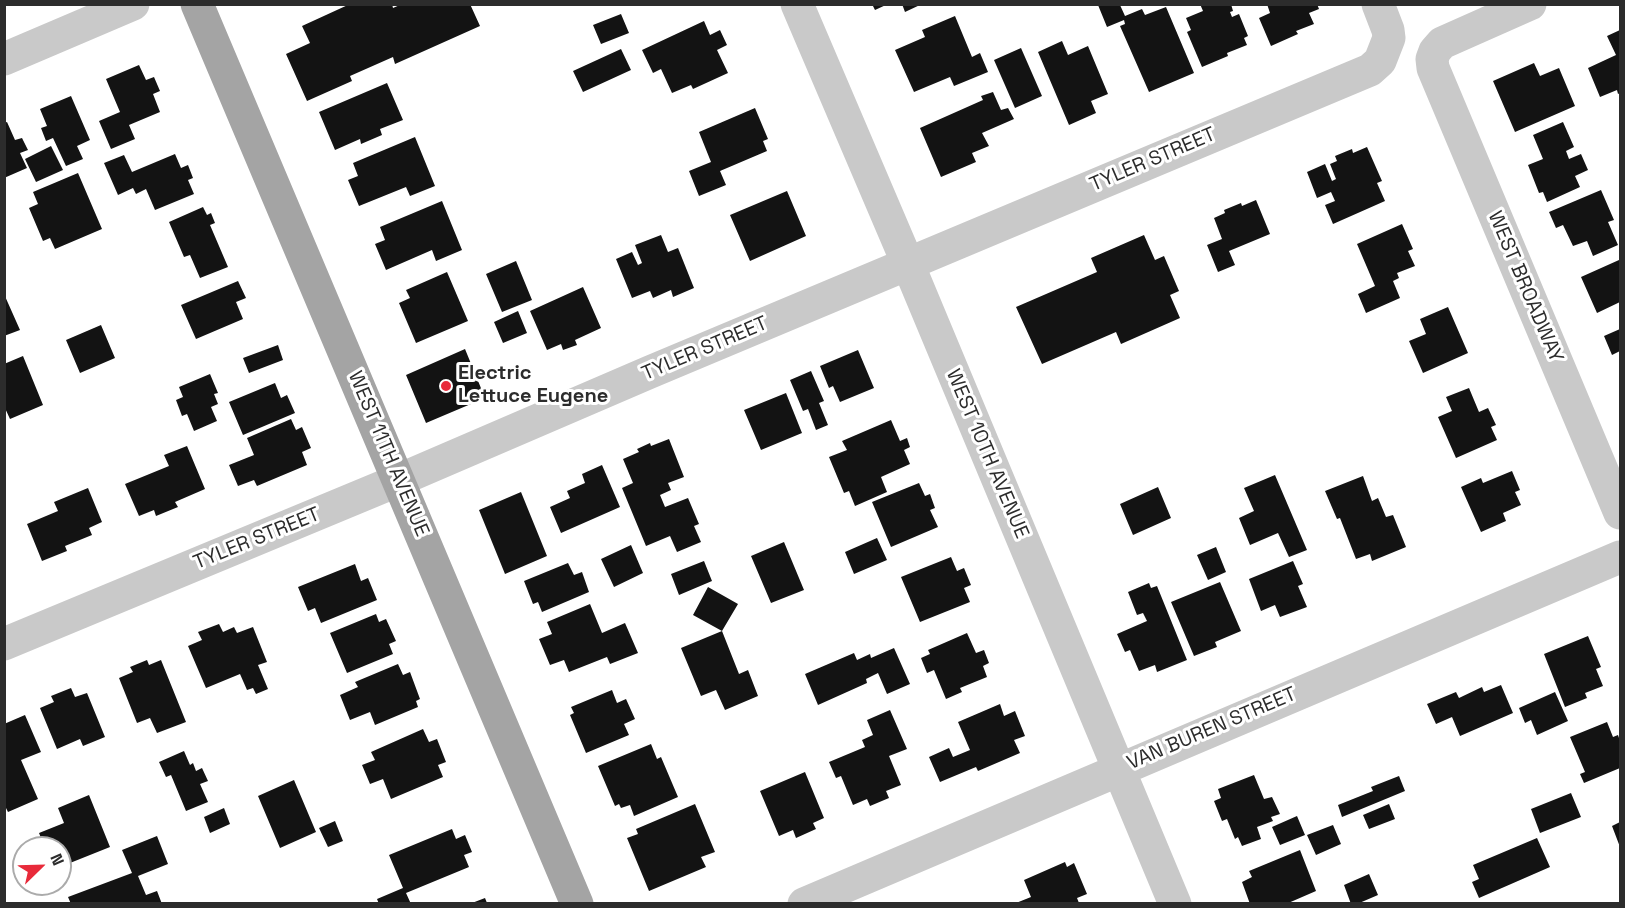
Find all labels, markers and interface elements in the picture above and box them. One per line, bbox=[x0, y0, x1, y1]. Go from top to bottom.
street label: TYLER STREET bbox=[1087, 123, 1219, 197]
street label: WEST BROADWAY bbox=[1482, 208, 1568, 366]
street label: TYLER STREET bbox=[639, 312, 771, 386]
place label: Electric Lettuce Eugene bbox=[458, 362, 608, 409]
street label: WEST 10TH AVENUE bbox=[940, 366, 1034, 542]
street label: WEST 11TH AVENUE bbox=[342, 368, 434, 540]
marker: Electric Lettuce Eugene bbox=[439, 379, 453, 393]
street label: TYLER STREET bbox=[190, 503, 324, 575]
street label: VAN BUREN STREET bbox=[1124, 682, 1300, 776]
north arrow bbox=[12, 836, 72, 896]
text: N bbox=[45, 851, 69, 869]

